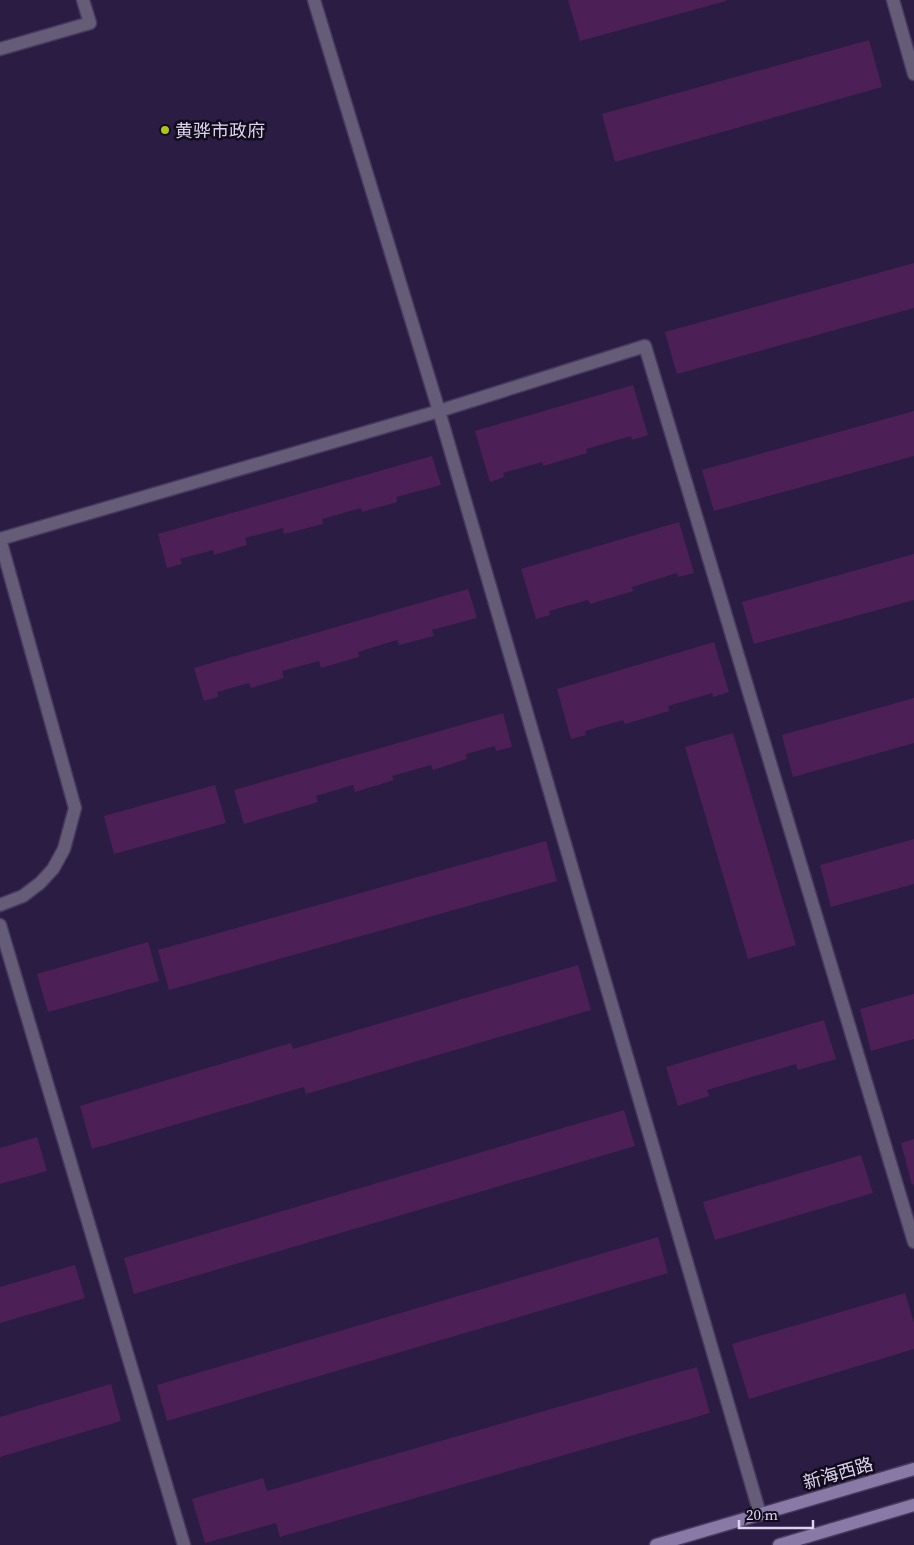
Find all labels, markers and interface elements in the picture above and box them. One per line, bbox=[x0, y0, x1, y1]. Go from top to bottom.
place label: 黄骅市政府 bbox=[175, 118, 265, 143]
marker: 黄骅市政府 bbox=[159, 124, 171, 136]
street label: 新海西路 bbox=[800, 1451, 876, 1495]
scale bar bbox=[739, 1498, 813, 1530]
text: 20 m bbox=[746, 1504, 778, 1525]

